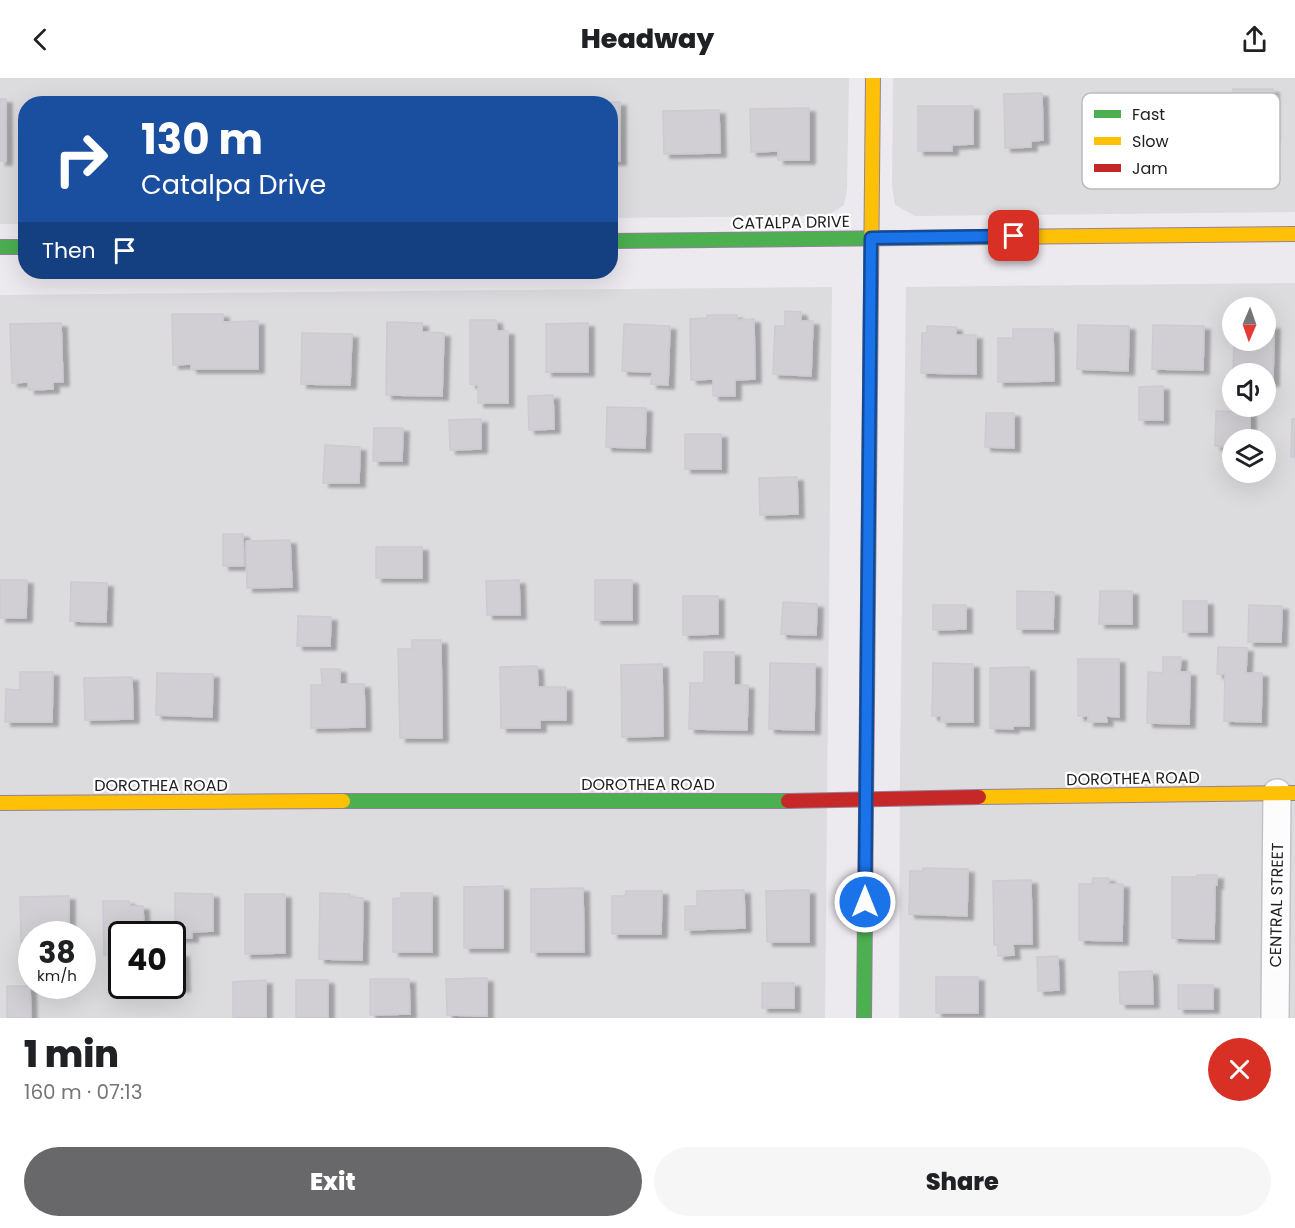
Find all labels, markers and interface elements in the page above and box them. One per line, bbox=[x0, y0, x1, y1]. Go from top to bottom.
text: Headway bbox=[581, 20, 714, 57]
icon: back bbox=[24, 23, 57, 56]
icon: share bbox=[1238, 23, 1271, 56]
legend bbox=[1082, 93, 1280, 189]
text: Fast bbox=[1132, 103, 1165, 126]
text: 130 m bbox=[141, 110, 263, 169]
icon: right bbox=[42, 120, 120, 198]
text: Slow bbox=[1132, 130, 1169, 153]
text: Jam bbox=[1132, 157, 1168, 180]
text: Catalpa Drive bbox=[141, 166, 326, 203]
street label: CATALPA DRIVE bbox=[732, 210, 850, 235]
pin bbox=[988, 210, 1039, 261]
icon: arrive bbox=[997, 219, 1030, 252]
icon: arrive bbox=[108, 234, 141, 267]
text: Then bbox=[42, 235, 96, 266]
north arrow bbox=[1222, 297, 1276, 351]
map controls bbox=[1222, 297, 1276, 483]
button: sound bbox=[1222, 363, 1276, 417]
button: layers bbox=[1222, 429, 1276, 483]
street label: DOROTHEA ROAD bbox=[1066, 766, 1200, 791]
street label: DOROTHEA ROAD bbox=[581, 773, 715, 796]
street label: DOROTHEA ROAD bbox=[94, 774, 228, 797]
street label: CENTRAL STREET bbox=[1264, 842, 1289, 968]
position arrow bbox=[833, 870, 897, 934]
speed limit sign: 40 bbox=[108, 921, 186, 999]
text: 38 bbox=[38, 931, 76, 974]
text: km/h bbox=[37, 965, 77, 986]
text: 1 min bbox=[24, 1029, 119, 1080]
button: close bbox=[1208, 1038, 1271, 1101]
text: 160 m · 07:13 bbox=[24, 1078, 142, 1106]
button: Exit bbox=[24, 1147, 642, 1216]
button: Share bbox=[654, 1147, 1271, 1216]

